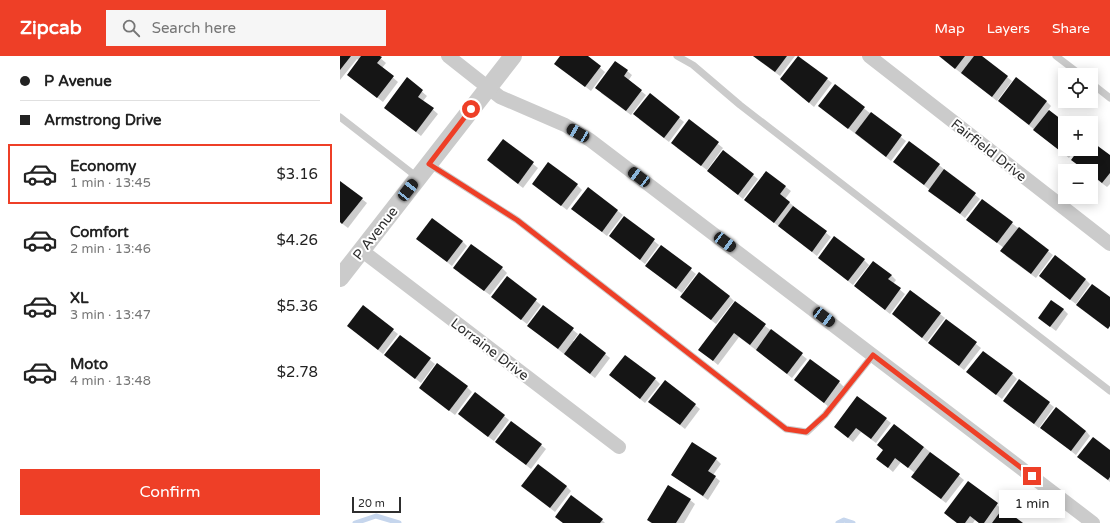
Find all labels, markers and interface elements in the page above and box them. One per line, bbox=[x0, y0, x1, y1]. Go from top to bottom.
search box bbox=[106, 10, 386, 46]
text: Zipcab bbox=[20, 17, 82, 39]
icon: search bbox=[120, 17, 142, 39]
text: Search here bbox=[152, 19, 236, 37]
text: Map bbox=[935, 20, 965, 37]
text: Layers bbox=[987, 20, 1030, 37]
text: Share bbox=[1052, 20, 1090, 37]
map controls bbox=[1058, 68, 1098, 204]
button: locate bbox=[1058, 68, 1098, 108]
text: P Avenue bbox=[44, 72, 112, 90]
route start bbox=[462, 100, 480, 118]
text: Armstrong Drive bbox=[44, 111, 162, 129]
street label: Fairfield Drive bbox=[947, 116, 1030, 185]
button: + bbox=[1058, 116, 1098, 156]
car bbox=[565, 122, 591, 144]
icon: car bbox=[22, 156, 58, 192]
text: Economy bbox=[70, 157, 136, 175]
button: − bbox=[1058, 164, 1098, 204]
text: $3.16 bbox=[277, 165, 318, 183]
car bbox=[626, 165, 652, 189]
text: 1 min · 13:45 bbox=[70, 175, 151, 191]
car bbox=[396, 177, 420, 203]
street label: P Avenue bbox=[349, 203, 402, 263]
icon: car bbox=[22, 222, 58, 258]
text: Comfort bbox=[70, 223, 129, 241]
car bbox=[712, 230, 738, 254]
text: $4.26 bbox=[277, 231, 318, 249]
text: 2 min · 13:46 bbox=[70, 241, 151, 257]
icon: car bbox=[22, 288, 58, 324]
text: XL bbox=[70, 289, 89, 307]
text: $5.36 bbox=[277, 297, 318, 315]
car bbox=[811, 305, 837, 329]
text: 3 min · 13:47 bbox=[70, 307, 151, 323]
street label: Lorraine Drive bbox=[447, 315, 532, 384]
icon: car bbox=[22, 354, 58, 390]
text: Moto bbox=[70, 355, 108, 373]
text: $2.78 bbox=[277, 363, 318, 381]
text: 4 min · 13:48 bbox=[70, 373, 151, 389]
route end bbox=[1023, 467, 1041, 485]
button: Confirm bbox=[20, 469, 320, 515]
callout: 1 min bbox=[999, 490, 1065, 518]
scale bar bbox=[352, 495, 401, 514]
text: 1 min bbox=[1015, 496, 1049, 512]
text: 20 m bbox=[358, 497, 385, 510]

